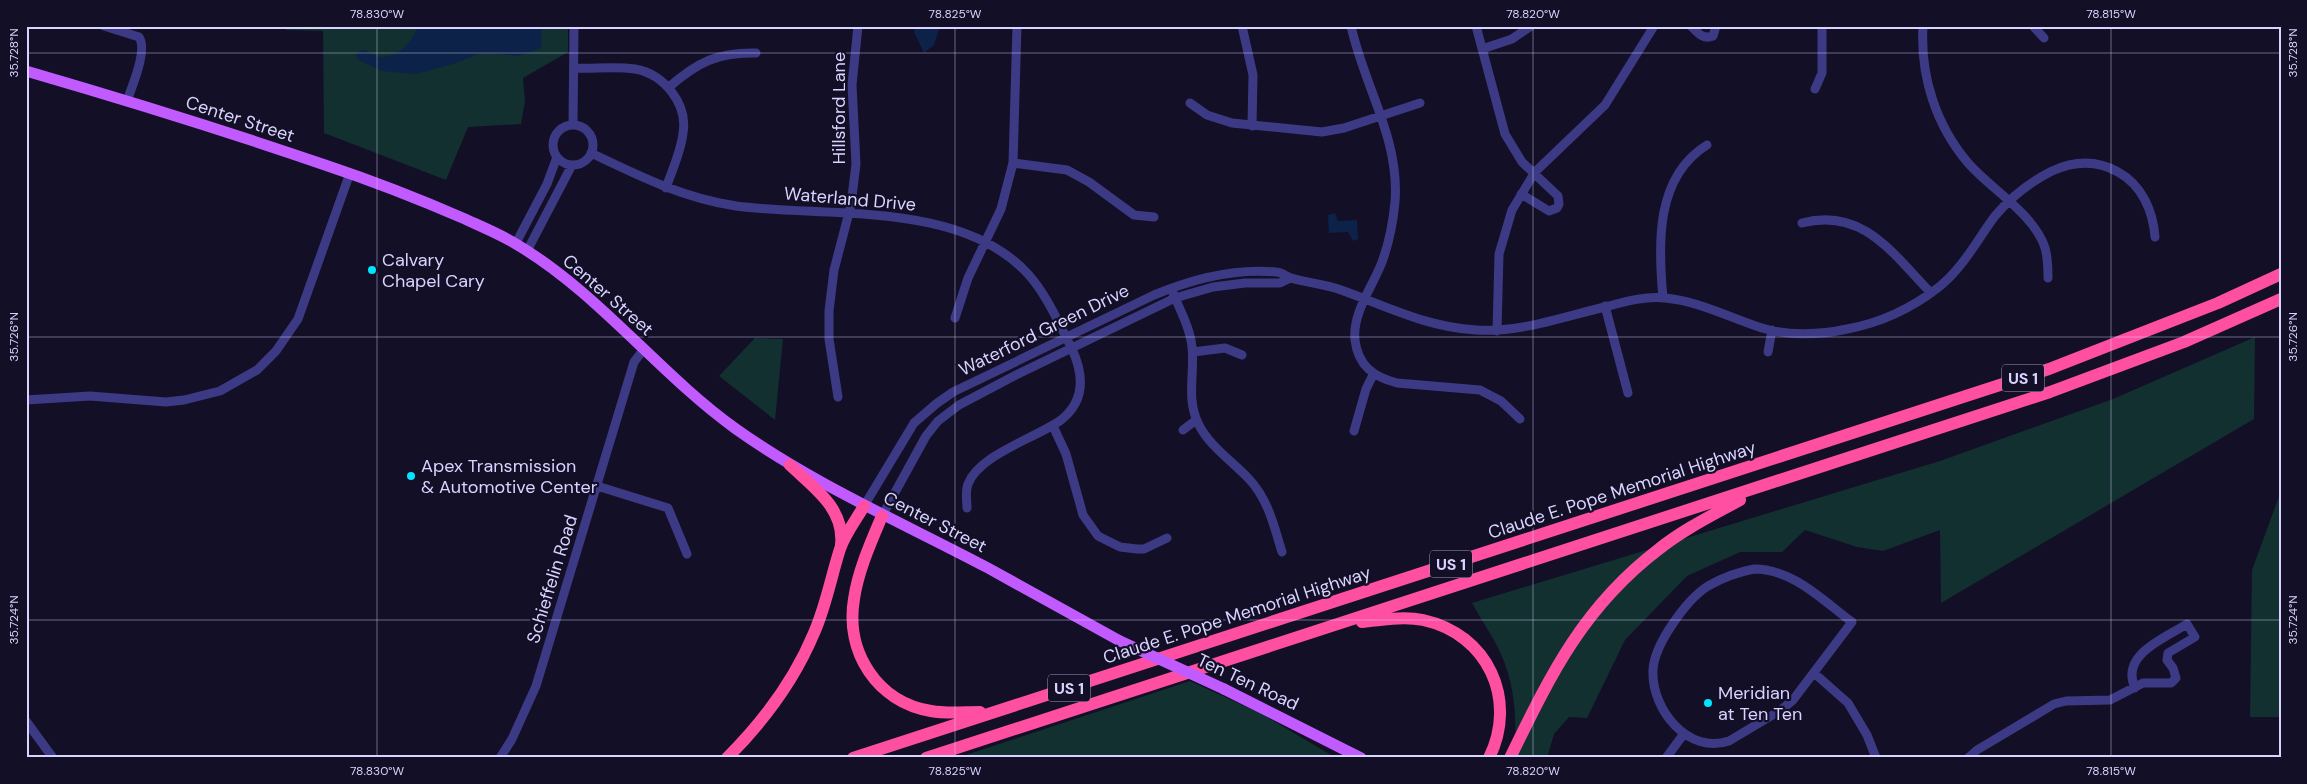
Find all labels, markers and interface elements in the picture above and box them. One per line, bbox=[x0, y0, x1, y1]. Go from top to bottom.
text: 78.830°W bbox=[350, 6, 404, 22]
text: 78.825°W bbox=[929, 6, 982, 22]
text: 78.820°W bbox=[1506, 6, 1560, 22]
text: 78.815°W bbox=[2086, 6, 2136, 22]
text: 35.728°N bbox=[6, 29, 22, 77]
text: 35.728°N bbox=[2285, 29, 2301, 77]
street label: Hillsford Lane bbox=[827, 52, 851, 164]
street label: Center Street bbox=[183, 90, 297, 148]
street label: Waterland Drive bbox=[783, 181, 917, 217]
place label: Calvary Chapel Cary bbox=[382, 248, 485, 293]
street label: Center Street bbox=[558, 249, 658, 341]
marker: Calvary Chapel Cary bbox=[366, 264, 378, 276]
street label: Waterford Green Drive bbox=[955, 278, 1133, 382]
text: 35.726°N bbox=[6, 312, 22, 362]
text: 35.726°N bbox=[2285, 312, 2301, 362]
road number: US 1 bbox=[2002, 364, 2044, 392]
street label: Claude E. Pope Memorial Highway bbox=[1485, 435, 1759, 545]
place label: Apex Transmission & Automotive Center bbox=[421, 454, 598, 499]
marker: Apex Transmission & Automotive Center bbox=[405, 470, 417, 482]
street label: Center Street bbox=[879, 486, 991, 558]
street label: Schieffelin Road bbox=[521, 512, 583, 646]
road number: US 1 bbox=[1430, 550, 1472, 578]
street label: Claude E. Pope Memorial Highway bbox=[1100, 560, 1374, 670]
text: 35.724°N bbox=[6, 596, 22, 644]
text: 35.724°N bbox=[2285, 596, 2301, 644]
street label: Ten Ten Road bbox=[1193, 648, 1303, 716]
road number: US 1 bbox=[1048, 674, 1090, 701]
place label: Meridian at Ten Ten bbox=[1718, 681, 1802, 726]
marker: Meridian at Ten Ten bbox=[1702, 697, 1714, 709]
text: 78.830°W bbox=[350, 763, 404, 779]
text: 78.825°W bbox=[929, 763, 982, 779]
text: 78.820°W bbox=[1506, 763, 1560, 779]
text: 78.815°W bbox=[2086, 763, 2136, 779]

